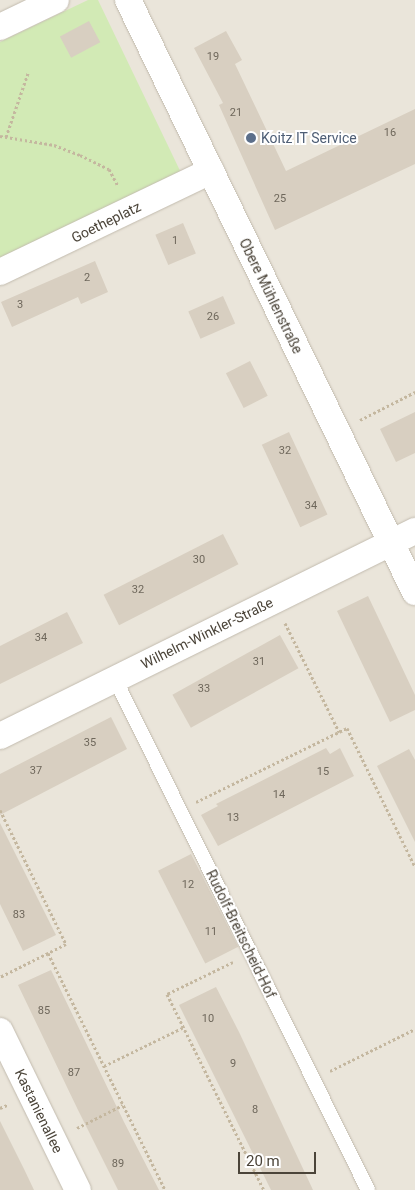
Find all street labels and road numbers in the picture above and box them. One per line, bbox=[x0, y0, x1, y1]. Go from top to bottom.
street label: Goetheplatz bbox=[69, 198, 143, 246]
street label: Obere Mühlenstraße bbox=[236, 236, 306, 356]
street label: Wilhelm-Winkler-Straße bbox=[138, 594, 276, 672]
street label: Rudolf-Breitscheid-Hof bbox=[203, 867, 279, 1001]
street label: Kastanienallee bbox=[11, 1066, 67, 1156]

